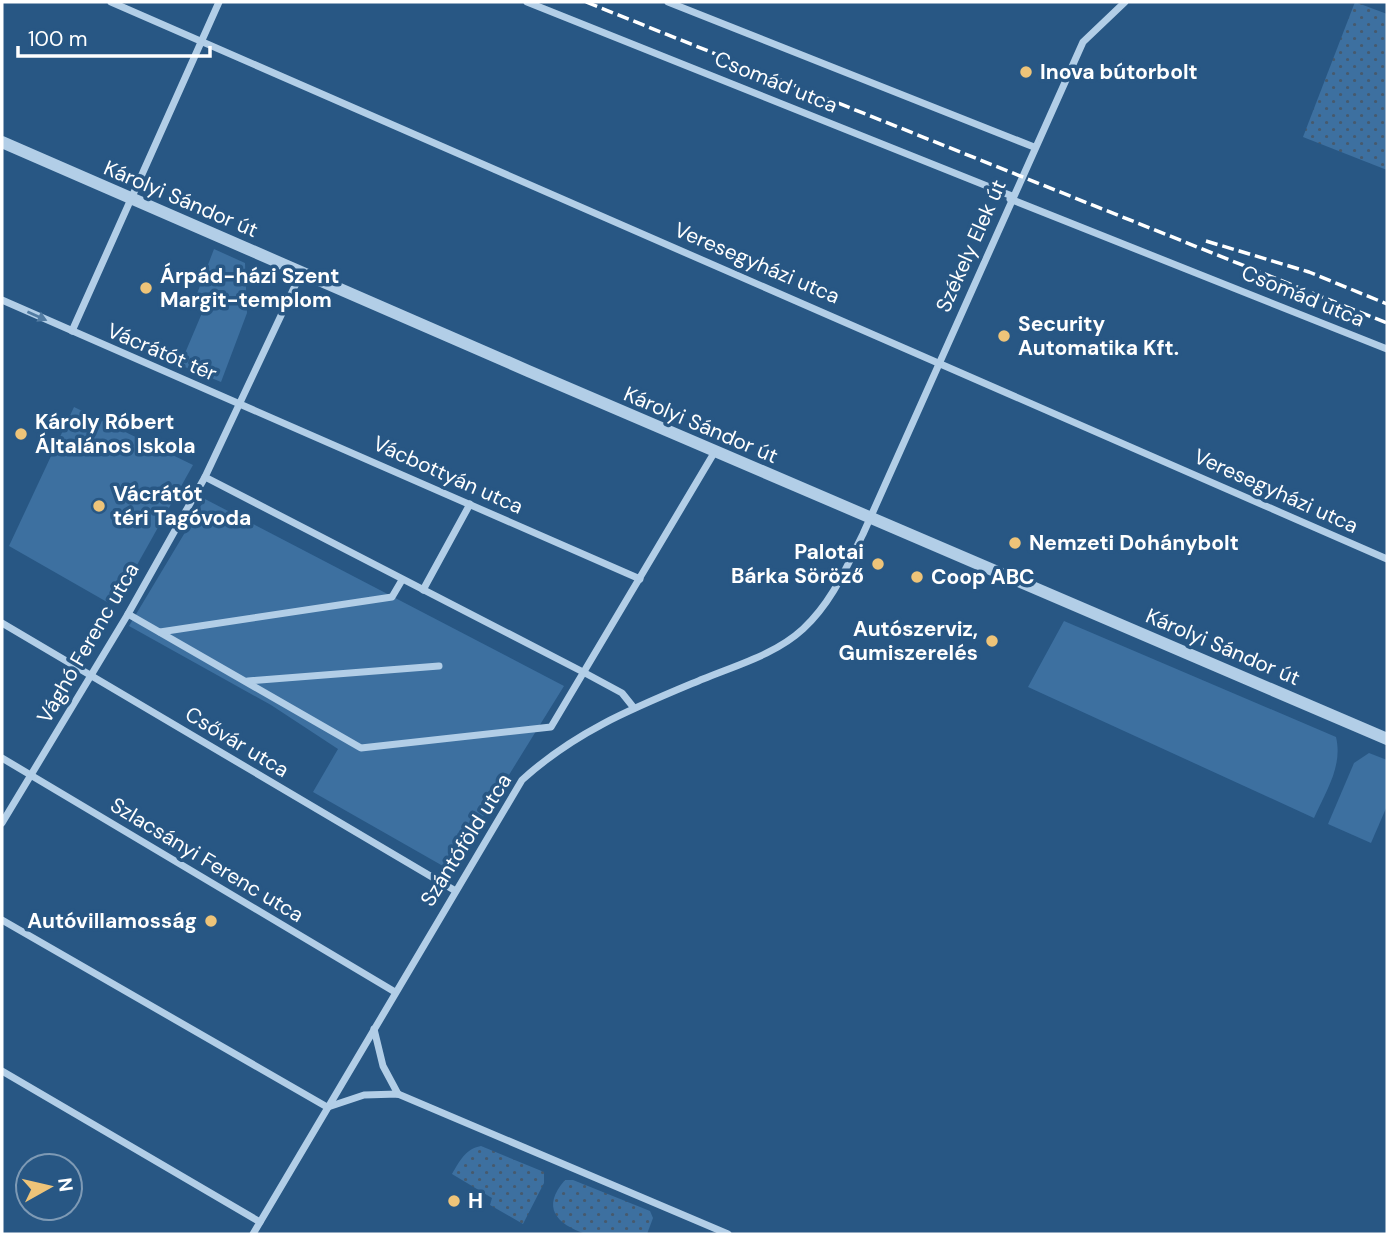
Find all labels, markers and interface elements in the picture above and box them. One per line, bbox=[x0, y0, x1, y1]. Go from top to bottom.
scale bar bbox=[18, 14, 210, 58]
text: 100 m bbox=[28, 25, 88, 53]
street label: Csomád utca bbox=[710, 45, 842, 119]
place label: Inova bútorbolt bbox=[1040, 58, 1198, 86]
marker: Inova bútorbolt bbox=[1018, 64, 1034, 80]
street label: Károlyi Sándor út bbox=[100, 154, 262, 244]
street label: Székely Elek út bbox=[929, 175, 1013, 317]
street label: Veresegyházi utca bbox=[670, 216, 844, 310]
street label: Csomád utca bbox=[1237, 259, 1369, 333]
place label: Árpád-házi Szent Margit-templom bbox=[160, 262, 339, 314]
marker: Árpád-házi Szent Margit-templom bbox=[138, 280, 154, 296]
one-way arrow bbox=[27, 310, 47, 322]
place label: Security Automatika Kft. bbox=[1018, 310, 1179, 362]
street label: Vácrátót tér bbox=[103, 316, 221, 388]
marker: Security Automatika Kft. bbox=[996, 328, 1012, 344]
street label: Károlyi Sándor út bbox=[620, 380, 782, 470]
place label: Károly Róbert Általános Iskola bbox=[35, 408, 196, 460]
marker: Károly Róbert Általános Iskola bbox=[13, 426, 29, 442]
street label: Vácbottyán utca bbox=[369, 429, 527, 521]
street label: Veresegyházi utca bbox=[1190, 442, 1362, 540]
place label: Vácrátót téri Tagóvoda bbox=[113, 480, 251, 532]
marker: Vácrátót téri Tagóvoda bbox=[91, 498, 107, 514]
place label: Nemzeti Dohánybolt bbox=[1029, 529, 1239, 557]
marker: Nemzeti Dohánybolt bbox=[1007, 535, 1023, 551]
place label: Palotai Bárka Söröző bbox=[731, 538, 864, 590]
marker: Palotai Bárka Söröző bbox=[870, 556, 886, 572]
street label: Vághó Ferenc utca bbox=[31, 558, 145, 728]
place label: Coop ABC bbox=[931, 563, 1035, 591]
marker: Coop ABC bbox=[909, 569, 925, 585]
street label: Károlyi Sándor út bbox=[1142, 602, 1304, 692]
place label: Autószerviz, Gumiszerelés bbox=[839, 615, 978, 667]
marker: Autószerviz, Gumiszerelés bbox=[984, 633, 1000, 649]
street label: Csővár utca bbox=[180, 700, 294, 784]
street label: Szántóföld utca bbox=[414, 768, 518, 912]
street label: Szlacsányi Ferenc utca bbox=[105, 791, 309, 929]
place label: Autóvillamosság bbox=[27, 907, 197, 935]
marker: Autóvillamosság bbox=[203, 913, 219, 929]
north arrow bbox=[14, 1152, 84, 1222]
text: N bbox=[52, 1176, 79, 1193]
place label: H bbox=[468, 1187, 483, 1215]
marker: H bbox=[446, 1193, 462, 1209]

